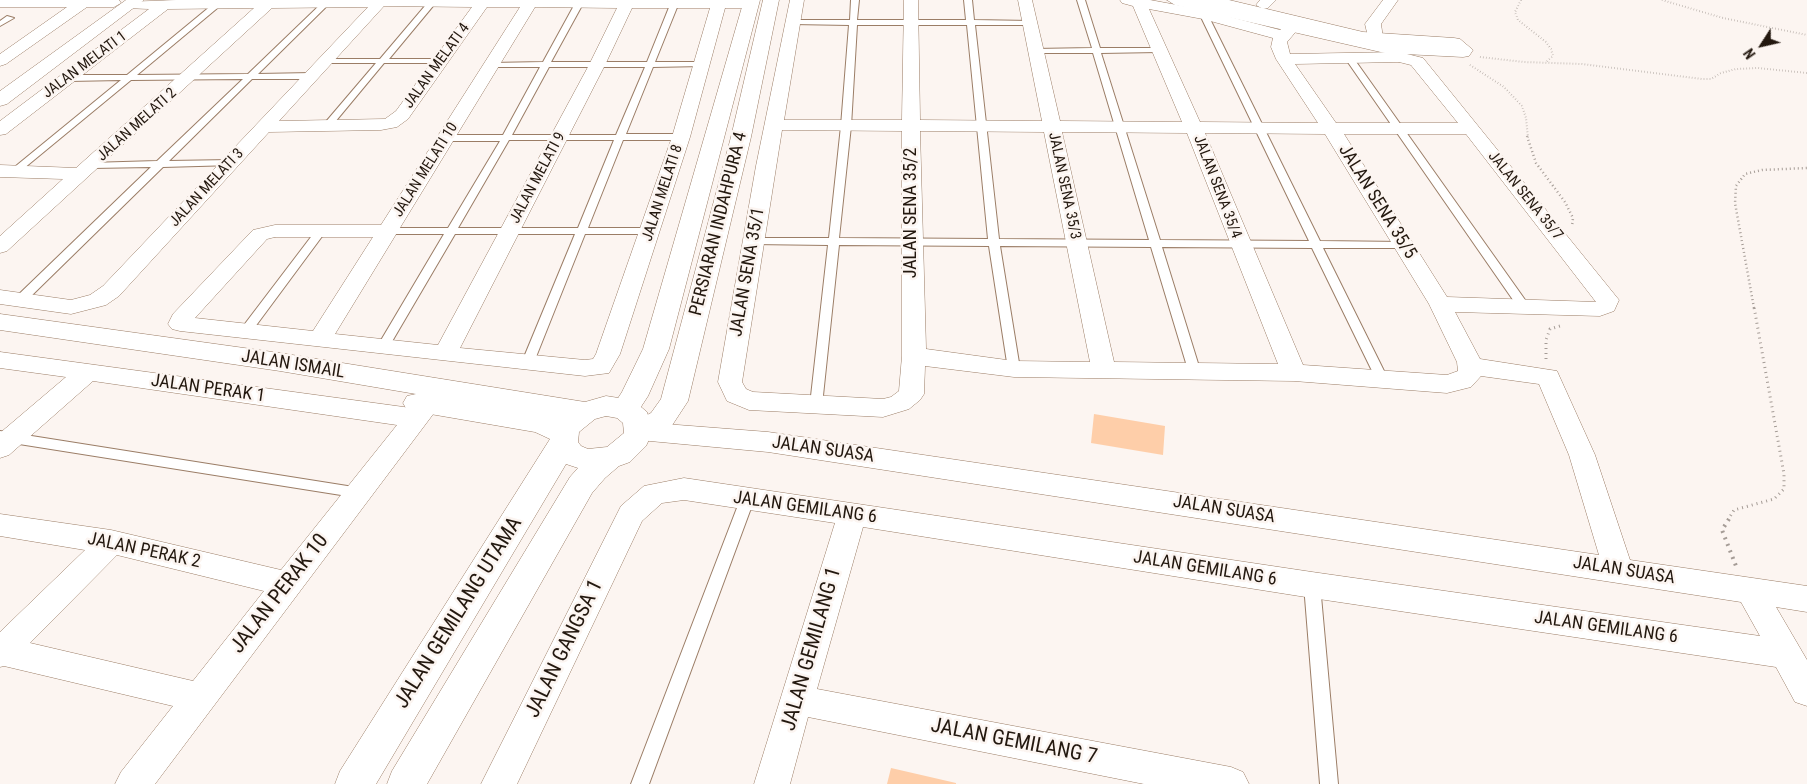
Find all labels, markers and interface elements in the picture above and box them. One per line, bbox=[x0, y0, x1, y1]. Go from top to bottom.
street label: JALAN MELATI 4 bbox=[400, 20, 474, 112]
north arrow bbox=[1737, 20, 1787, 70]
street label: JALAN MELATI 1 bbox=[39, 28, 131, 102]
text: N bbox=[1741, 46, 1759, 62]
street label: JALAN MELATI 2 bbox=[94, 85, 180, 165]
street label: JALAN MELATI 10 bbox=[390, 119, 462, 221]
street label: JALAN MELATI 9 bbox=[506, 129, 570, 227]
street label: PERSIARAN INDAHPURA 4 bbox=[686, 130, 752, 318]
street label: JALAN SENA 35/3 bbox=[1044, 131, 1084, 241]
street label: JALAN SENA 35/4 bbox=[1189, 133, 1245, 241]
street label: JALAN SENA 35/5 bbox=[1333, 141, 1421, 263]
street label: JALAN MELATI 8 bbox=[639, 142, 687, 244]
street label: JALAN MELATI 3 bbox=[166, 145, 248, 231]
street label: JALAN SENA 35/2 bbox=[900, 148, 922, 278]
street label: JALAN SENA 35/7 bbox=[1484, 148, 1566, 244]
street label: JALAN SENA 35/1 bbox=[726, 206, 770, 338]
street label: JALAN ISMAIL bbox=[240, 346, 346, 384]
street label: JALAN PERAK 1 bbox=[150, 370, 266, 408]
street label: JALAN SUASA bbox=[771, 432, 875, 468]
street label: JALAN GEMILANG 6 bbox=[732, 487, 878, 529]
street label: JALAN SUASA bbox=[1172, 491, 1276, 529]
street label: JALAN GEMILANG UTAMA bbox=[390, 513, 528, 713]
street label: JALAN PERAK 2 bbox=[86, 528, 202, 574]
street label: JALAN PERAK 10 bbox=[226, 529, 334, 659]
street label: JALAN GEMILANG 6 bbox=[1132, 547, 1278, 591]
street label: JALAN SUASA bbox=[1572, 552, 1676, 590]
street label: JALAN GEMILANG 1 bbox=[777, 564, 847, 734]
street label: JALAN GANGSA 1 bbox=[521, 576, 609, 722]
street label: JALAN GEMILANG 6 bbox=[1533, 607, 1679, 649]
street label: JALAN GEMILANG 7 bbox=[929, 714, 1099, 770]

